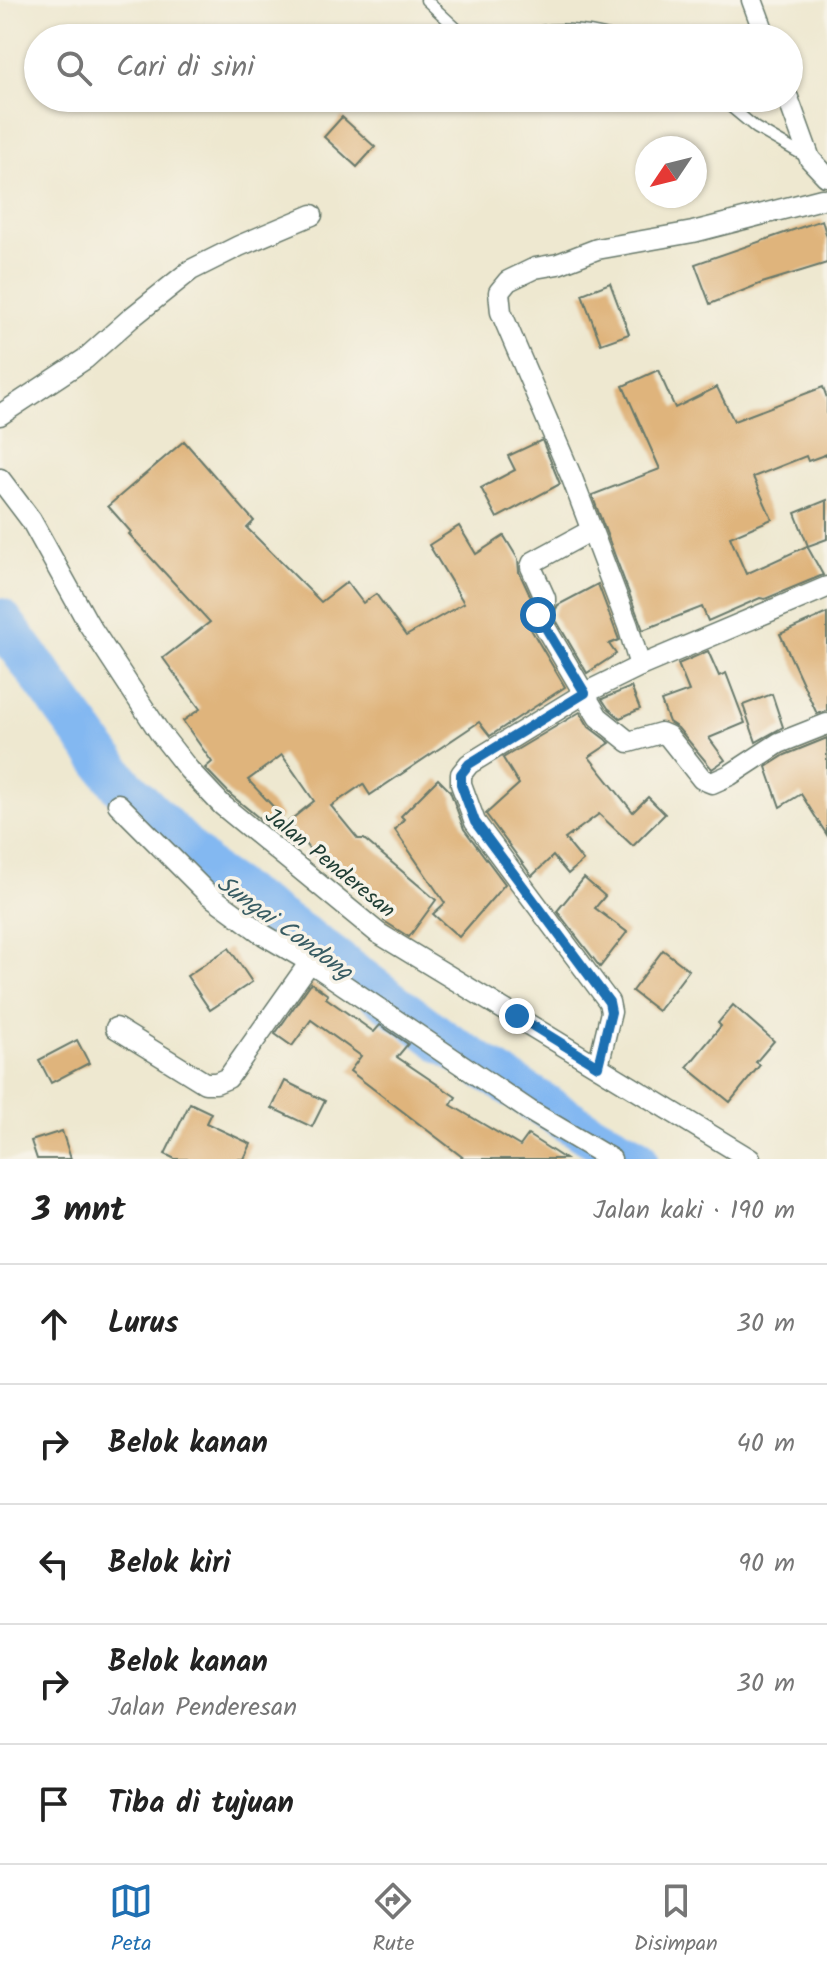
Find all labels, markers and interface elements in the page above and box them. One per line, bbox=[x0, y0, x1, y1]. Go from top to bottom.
search box bbox=[24, 24, 803, 112]
text: Cari di sini bbox=[116, 44, 254, 92]
icon: search bbox=[52, 46, 96, 90]
north arrow bbox=[635, 136, 707, 208]
route start bbox=[520, 597, 556, 633]
street label: Jalan Penderesan bbox=[256, 800, 403, 928]
water label: Sungai Condong bbox=[208, 865, 362, 992]
route end bbox=[499, 998, 535, 1034]
text: 3 mnt bbox=[32, 1184, 126, 1238]
text: Jalan kaki · 190 m bbox=[593, 1190, 795, 1232]
text: Lurus bbox=[108, 1300, 178, 1348]
icon: ahead bbox=[32, 1302, 76, 1346]
text: 30 m bbox=[736, 1303, 795, 1345]
text: Belok kanan bbox=[108, 1420, 268, 1468]
icon: right bbox=[32, 1422, 76, 1466]
text: 40 m bbox=[737, 1423, 795, 1465]
text: Belok kiri bbox=[108, 1540, 231, 1588]
icon: left bbox=[32, 1542, 76, 1586]
text: 90 m bbox=[738, 1543, 795, 1585]
text: Belok kanan bbox=[108, 1639, 268, 1687]
icon: right bbox=[32, 1662, 76, 1706]
text: 30 m bbox=[736, 1663, 795, 1705]
text: Jalan Penderesan bbox=[108, 1687, 297, 1729]
text: Tiba di tujuan bbox=[108, 1780, 294, 1828]
icon: arrive bbox=[32, 1782, 76, 1826]
tab: Peta bbox=[109, 1879, 153, 1962]
tab: Rute bbox=[371, 1879, 415, 1962]
tab: Disimpan bbox=[634, 1879, 718, 1962]

